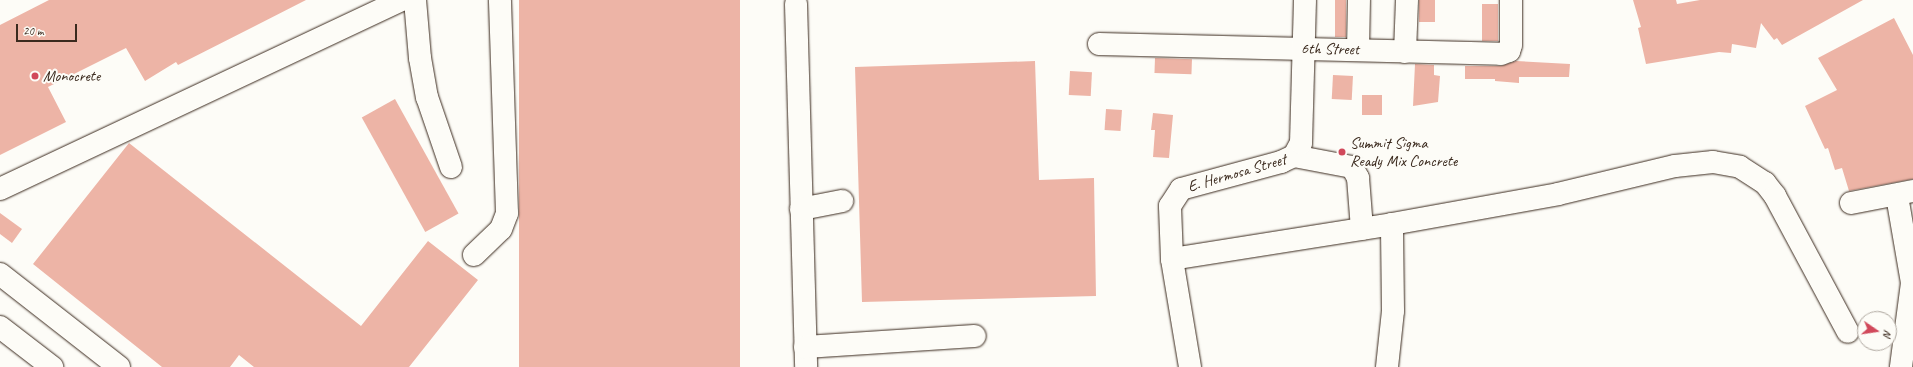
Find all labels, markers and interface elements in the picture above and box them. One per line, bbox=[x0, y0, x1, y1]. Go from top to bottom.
scale bar bbox=[18, 16, 79, 42]
text: 20 m bbox=[23, 23, 43, 39]
street label: 6th Street bbox=[1301, 39, 1359, 59]
place label: Monocrete bbox=[43, 66, 100, 86]
marker: Monocrete bbox=[30, 71, 40, 81]
place label: Summit Sigma Ready Mix Concrete bbox=[1350, 133, 1457, 171]
marker: Summit Sigma Ready Mix Concrete bbox=[1337, 147, 1347, 157]
street label: E. Hermosa Street bbox=[1185, 150, 1289, 196]
north arrow bbox=[1857, 311, 1897, 351]
text: N bbox=[1880, 329, 1895, 338]

